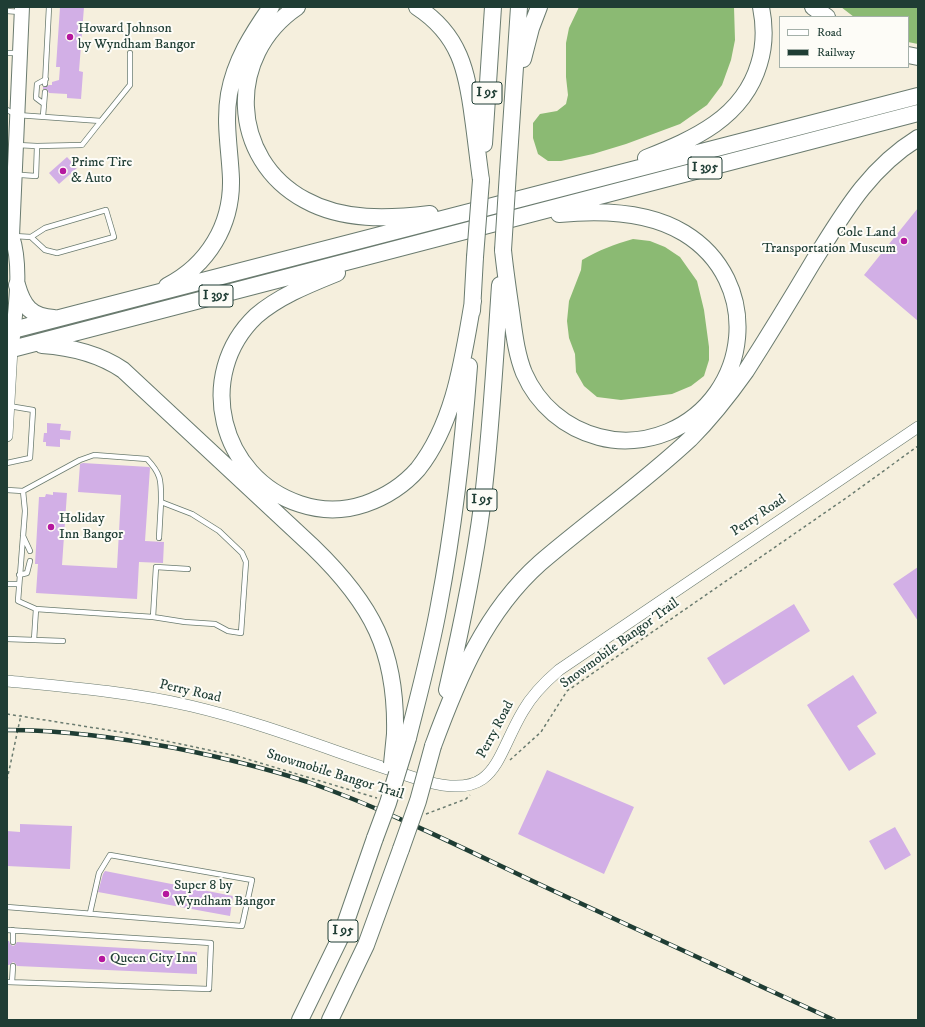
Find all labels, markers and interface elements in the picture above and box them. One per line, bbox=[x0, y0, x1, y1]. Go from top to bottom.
legend bbox=[779, 16, 909, 68]
place label: Howard Johnson by Wyndham Bangor bbox=[78, 21, 195, 54]
text: Road bbox=[817, 25, 842, 40]
marker: Howard Johnson by Wyndham Bangor bbox=[65, 32, 75, 42]
text: Railway bbox=[817, 45, 855, 60]
road number: I 95 bbox=[472, 82, 502, 104]
place label: Prime Tire & Auto bbox=[71, 155, 132, 188]
road number: I 395 bbox=[688, 157, 722, 179]
marker: Prime Tire & Auto bbox=[58, 166, 68, 176]
place label: Cole Land Transportation Museum bbox=[762, 225, 896, 258]
marker: Cole Land Transportation Museum bbox=[899, 236, 909, 246]
road number: I 395 bbox=[199, 285, 233, 307]
road number: I 95 bbox=[467, 489, 497, 511]
street label: Perry Road bbox=[728, 491, 790, 541]
place label: Holiday Inn Bangor bbox=[59, 511, 123, 544]
marker: Holiday Inn Bangor bbox=[46, 522, 56, 532]
street label: Snowmobile Bangor Trail bbox=[557, 595, 683, 693]
street label: Perry Road bbox=[158, 677, 222, 707]
street label: Perry Road bbox=[474, 698, 518, 762]
street label: Snowmobile Bangor Trail bbox=[264, 746, 406, 804]
place label: Super 8 by Wyndham Bangor bbox=[174, 878, 275, 910]
marker: Super 8 by Wyndham Bangor bbox=[161, 889, 171, 899]
road number: I 95 bbox=[328, 920, 358, 942]
place label: Queen City Inn bbox=[110, 951, 196, 967]
marker: Queen City Inn bbox=[97, 954, 107, 964]

